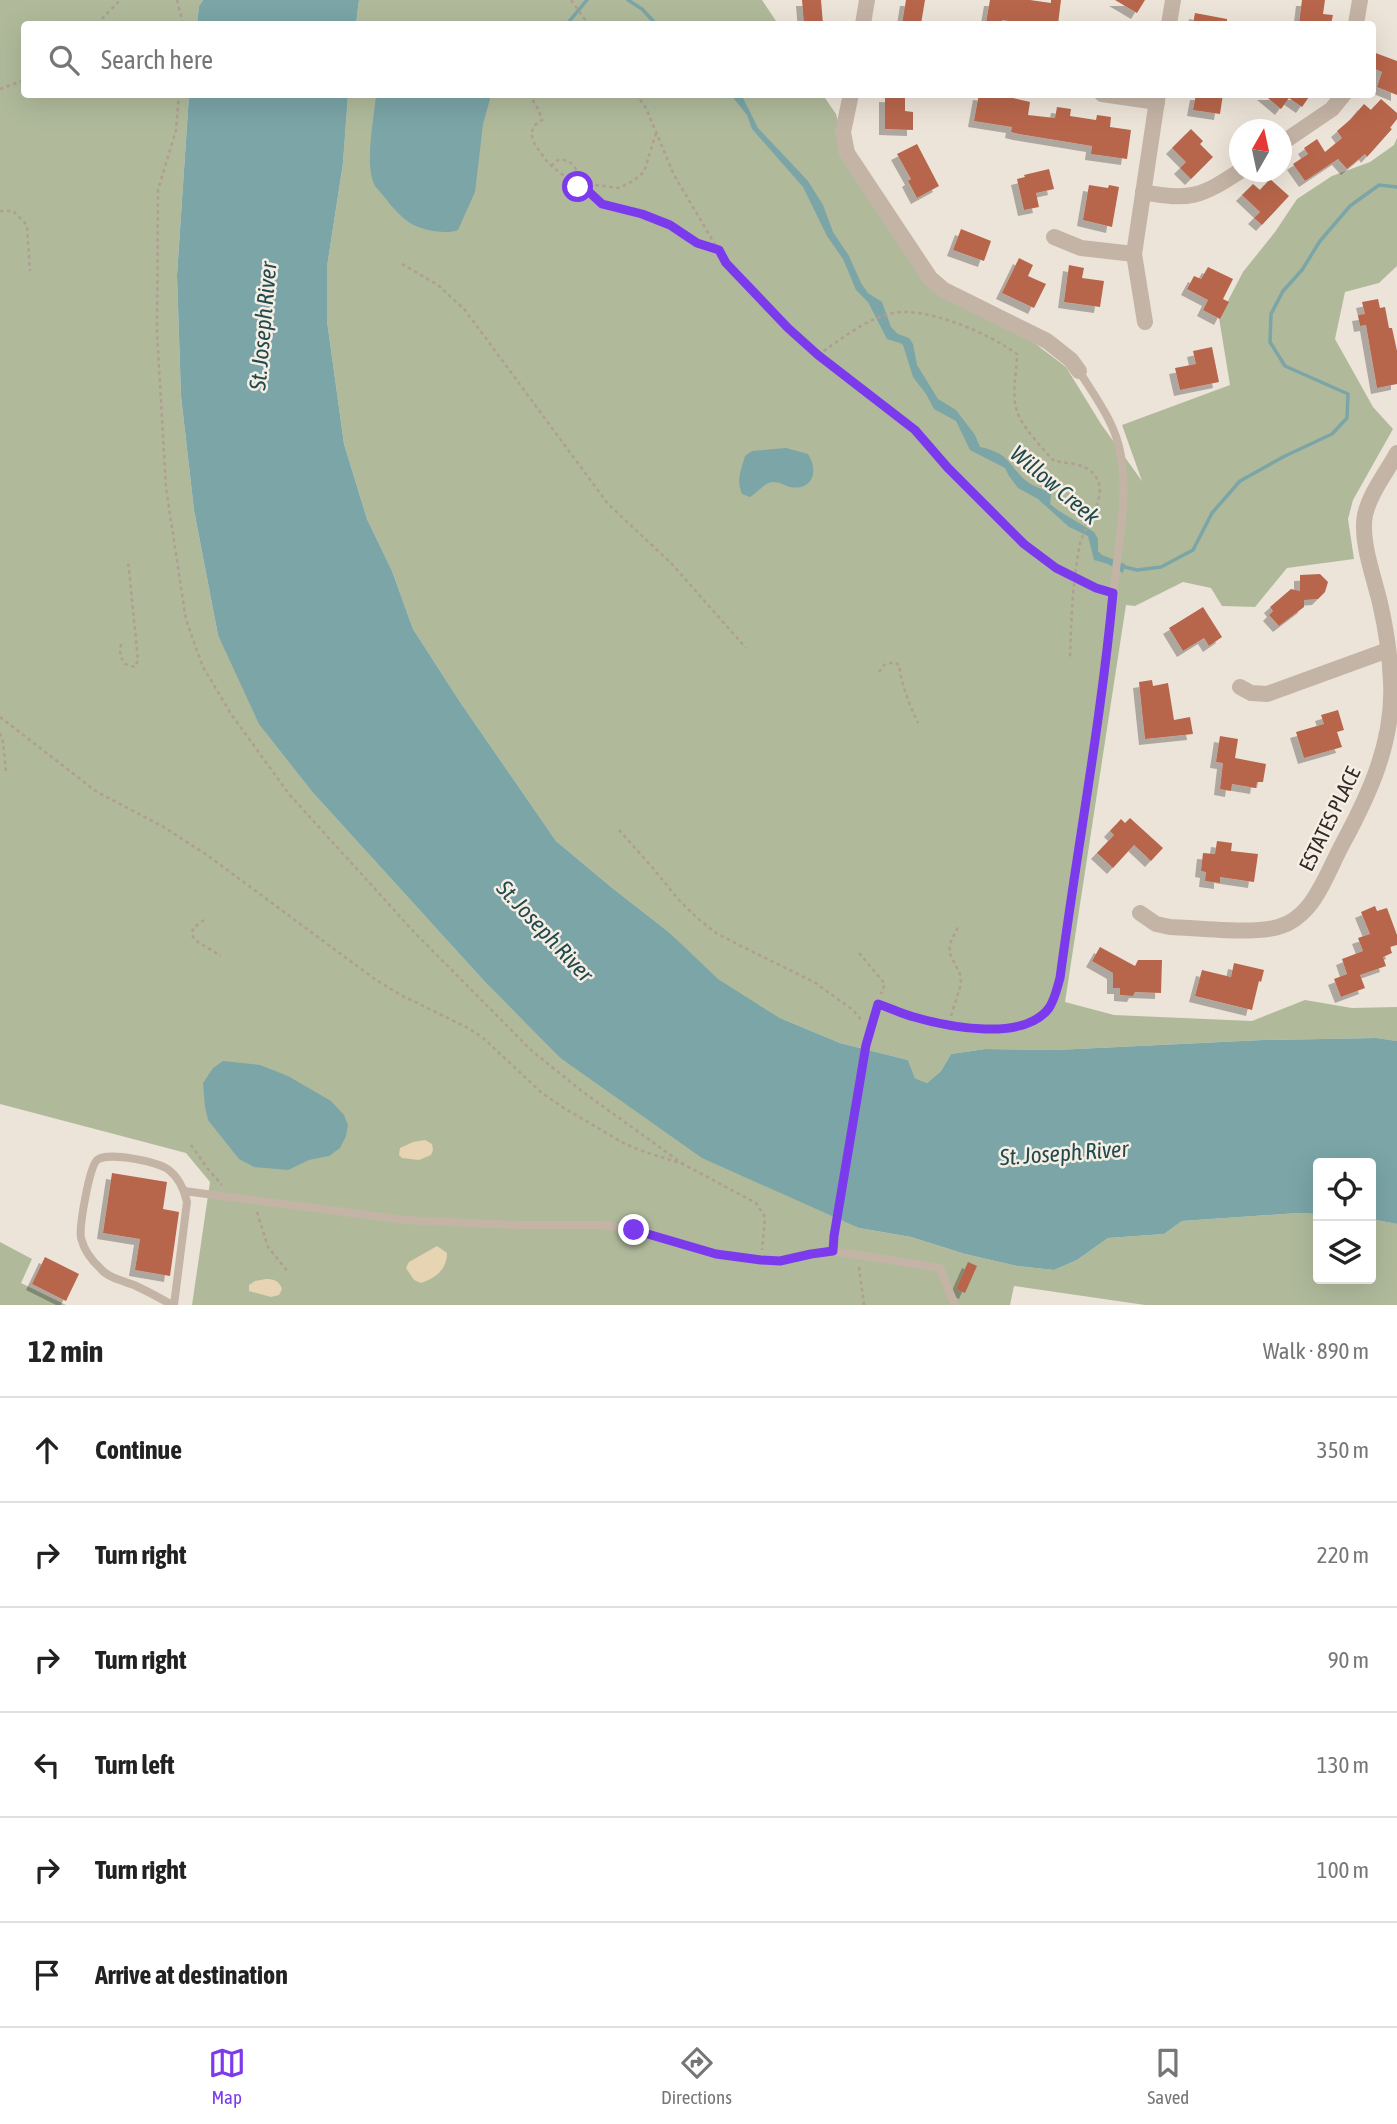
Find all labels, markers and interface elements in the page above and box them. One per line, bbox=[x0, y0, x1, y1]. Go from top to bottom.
search box bbox=[21, 21, 1376, 98]
icon: search bbox=[45, 41, 83, 79]
text: Search here bbox=[101, 45, 213, 75]
north arrow bbox=[1229, 119, 1292, 182]
route start bbox=[562, 171, 593, 202]
water label: St. Joseph River bbox=[244, 260, 282, 392]
water label: Willow Creek bbox=[1005, 440, 1105, 530]
street label: ESTATES PLACE bbox=[1294, 763, 1365, 874]
water label: St. Joseph River bbox=[491, 874, 599, 988]
water label: St. Joseph River bbox=[998, 1135, 1130, 1171]
map controls bbox=[1313, 1158, 1376, 1284]
button: locate bbox=[1313, 1158, 1376, 1221]
route end bbox=[618, 1214, 649, 1245]
button: layers bbox=[1313, 1221, 1376, 1284]
text: 12 min bbox=[28, 1334, 103, 1368]
text: Walk · 890 m bbox=[1263, 1338, 1369, 1364]
icon: ahead bbox=[28, 1431, 66, 1469]
text: Continue bbox=[95, 1435, 182, 1465]
text: 350 m bbox=[1317, 1437, 1369, 1463]
icon: right bbox=[28, 1536, 66, 1574]
text: Turn right bbox=[95, 1540, 186, 1570]
text: 220 m bbox=[1317, 1542, 1369, 1568]
icon: right bbox=[28, 1641, 66, 1679]
text: Turn right bbox=[95, 1645, 186, 1675]
text: 90 m bbox=[1328, 1647, 1369, 1673]
icon: left bbox=[28, 1746, 66, 1784]
text: Turn left bbox=[95, 1750, 175, 1780]
text: 130 m bbox=[1317, 1752, 1369, 1778]
icon: right bbox=[28, 1851, 66, 1889]
text: Turn right bbox=[95, 1855, 186, 1885]
text: 100 m bbox=[1317, 1857, 1369, 1883]
icon: arrive bbox=[28, 1956, 66, 1994]
text: Arrive at destination bbox=[95, 1960, 288, 1990]
tab: Map bbox=[208, 2044, 246, 2108]
tab: Directions bbox=[661, 2044, 732, 2108]
tab: Saved bbox=[1147, 2044, 1189, 2108]

